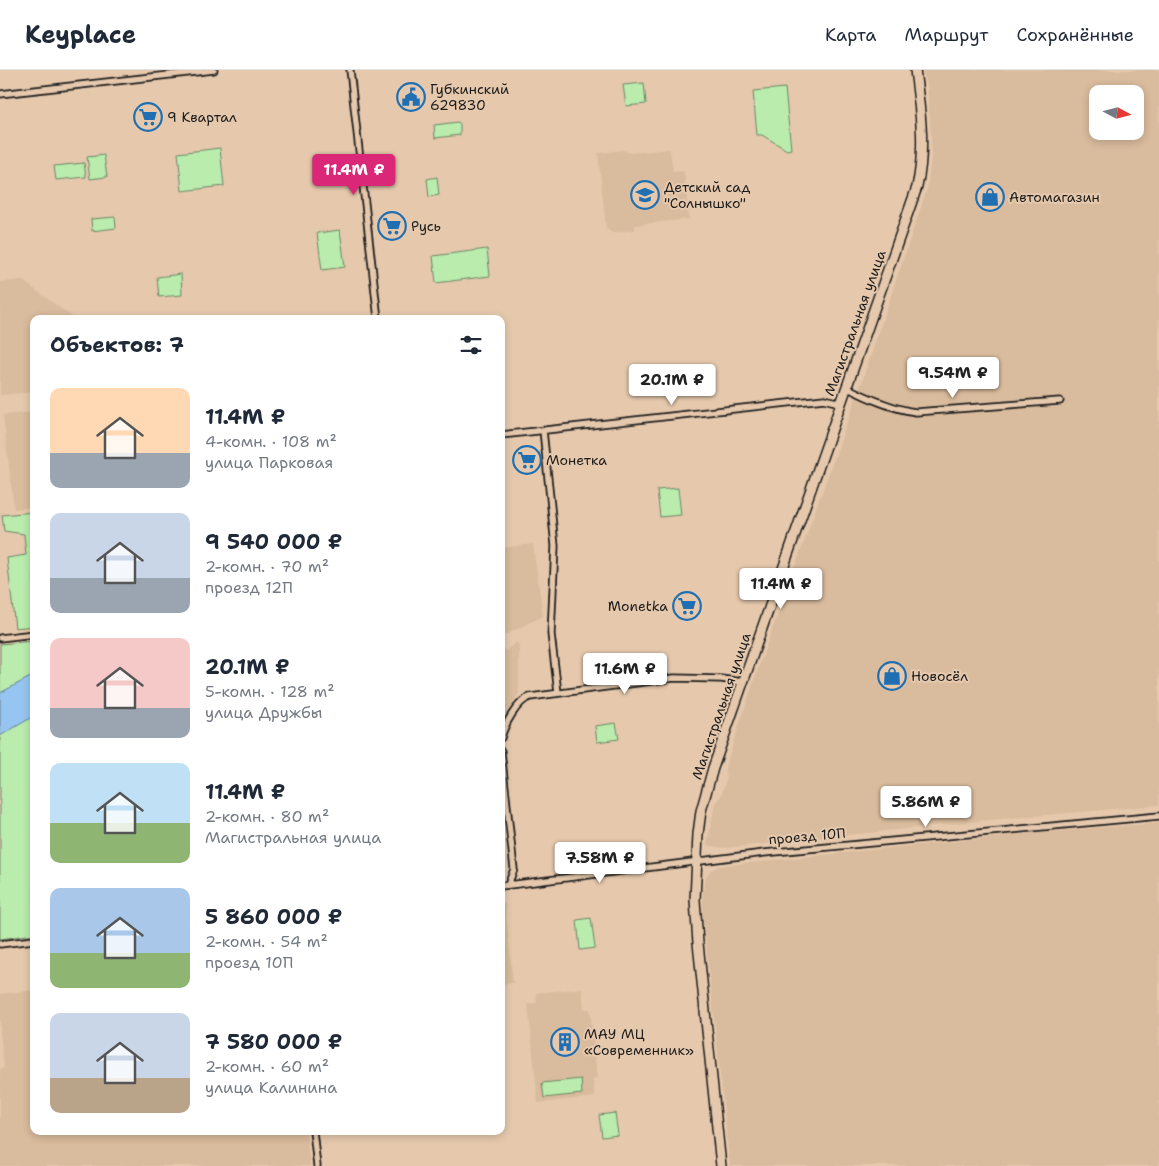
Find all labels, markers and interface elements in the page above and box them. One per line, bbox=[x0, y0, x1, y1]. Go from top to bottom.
text: Keyplace bbox=[25, 19, 136, 51]
text: Карта bbox=[825, 23, 876, 47]
text: Маршрут bbox=[904, 23, 988, 47]
text: Сохранённые bbox=[1016, 23, 1134, 47]
place label: Губкинский 629830 bbox=[430, 80, 509, 114]
public building icon: Губкинский 629830 bbox=[396, 82, 426, 112]
north arrow bbox=[1089, 85, 1144, 140]
map controls bbox=[1089, 85, 1144, 140]
supermarket icon: 9 Квартал bbox=[133, 102, 163, 132]
place label: 9 Квартал bbox=[167, 108, 237, 126]
pin: 11.4M ₽ bbox=[308, 154, 400, 196]
text: 11.4M ₽ bbox=[323, 159, 385, 180]
place label: Детский сад "Солнышко" bbox=[664, 178, 750, 212]
school or university icon: Детский сад "Солнышко" bbox=[630, 180, 660, 210]
shop icon: Автомагазин bbox=[975, 182, 1005, 212]
place label: Автомагазин bbox=[1009, 188, 1100, 206]
supermarket icon: Русь bbox=[377, 211, 407, 241]
place label: Русь bbox=[411, 217, 441, 235]
street label: Магистральная улица bbox=[820, 247, 890, 398]
text: Объектов: 7 bbox=[50, 331, 184, 359]
icon: filters bbox=[457, 331, 485, 359]
pin: 9.54M ₽ bbox=[907, 356, 999, 399]
text: 9.54M ₽ bbox=[918, 362, 988, 383]
pin: 20.1M ₽ bbox=[626, 364, 718, 406]
text: 20.1M ₽ bbox=[640, 369, 704, 390]
text: 11.4M ₽ bbox=[205, 403, 286, 431]
icon: home bbox=[90, 408, 150, 468]
text: 4-комн. · 108 m² bbox=[205, 431, 337, 452]
supermarket icon: Монетка bbox=[512, 445, 542, 475]
place label: Монетка bbox=[546, 451, 607, 469]
text: улица Парковая bbox=[205, 452, 333, 473]
text: 9 540 000 ₽ bbox=[205, 528, 342, 556]
icon: home bbox=[90, 533, 150, 593]
text: 2-комн. · 70 m² bbox=[205, 556, 329, 577]
pin: 11.4M ₽ bbox=[735, 568, 827, 610]
text: 11.4M ₽ bbox=[750, 573, 812, 594]
text: проезд 12П bbox=[205, 577, 293, 598]
supermarket icon: Monetka bbox=[672, 591, 702, 621]
place label: Monetka bbox=[608, 597, 668, 615]
street label: Магистральная улица bbox=[687, 630, 755, 782]
pin: 11.6M ₽ bbox=[579, 652, 671, 695]
text: 20.1M ₽ bbox=[205, 653, 290, 681]
icon: home bbox=[90, 658, 150, 718]
text: 11.6M ₽ bbox=[594, 658, 656, 679]
shop icon: Новосёл bbox=[877, 661, 907, 691]
place label: Новосёл bbox=[911, 667, 968, 685]
text: 5-комн. · 128 m² bbox=[205, 681, 335, 702]
text: улица Дружбы bbox=[205, 702, 322, 723]
text: 11.4M ₽ bbox=[205, 778, 286, 806]
icon: home bbox=[90, 783, 150, 843]
pin: 5.86M ₽ bbox=[880, 786, 972, 828]
text: 5.86M ₽ bbox=[891, 791, 961, 812]
text: 2-комн. · 80 m² bbox=[205, 806, 329, 827]
street label: проезд 10П bbox=[768, 824, 846, 848]
text: Магистральная улица bbox=[205, 827, 381, 848]
pin: 7.58M ₽ bbox=[554, 842, 646, 884]
text: 7.58M ₽ bbox=[566, 847, 634, 868]
text: 5 860 000 ₽ bbox=[205, 903, 342, 931]
icon: home bbox=[90, 908, 150, 968]
text: 2-комн. · 54 m² bbox=[205, 931, 328, 952]
text: проезд 10П bbox=[205, 952, 293, 973]
place label: МАУ МЦ «Современник» bbox=[584, 1025, 694, 1059]
building icon: МАУ МЦ «Современник» bbox=[550, 1027, 580, 1057]
text: 7 580 000 ₽ bbox=[205, 1028, 342, 1056]
icon: home bbox=[90, 1033, 150, 1093]
text: 2-комн. · 60 m² bbox=[205, 1056, 329, 1077]
text: улица Калинина bbox=[205, 1077, 337, 1098]

